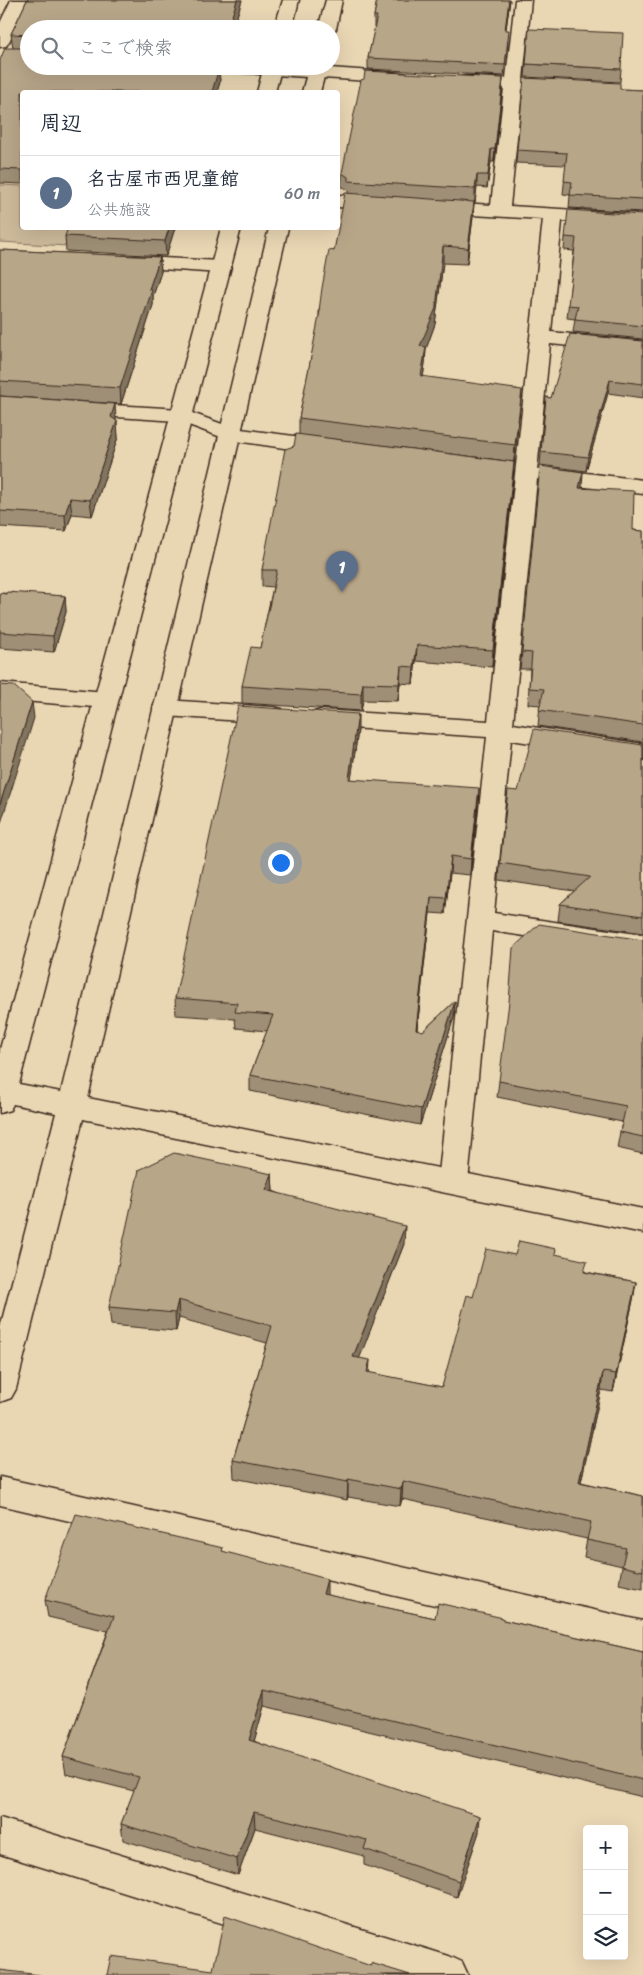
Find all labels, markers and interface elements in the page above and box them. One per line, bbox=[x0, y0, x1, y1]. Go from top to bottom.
search box bbox=[20, 20, 340, 75]
text: ここで検索 bbox=[78, 31, 173, 64]
icon: search bbox=[38, 34, 66, 62]
text: 周辺 bbox=[40, 104, 82, 142]
text: 名古屋市西児童館 bbox=[87, 162, 239, 195]
text: 1 bbox=[53, 179, 59, 208]
text: 60 m bbox=[284, 179, 320, 208]
text: 公共施設 bbox=[87, 195, 151, 224]
pin: 1 bbox=[326, 551, 358, 592]
your location bbox=[268, 850, 294, 876]
map controls bbox=[583, 1825, 628, 1960]
button: + bbox=[583, 1825, 628, 1870]
button: − bbox=[583, 1870, 628, 1915]
button: layers bbox=[583, 1915, 628, 1960]

